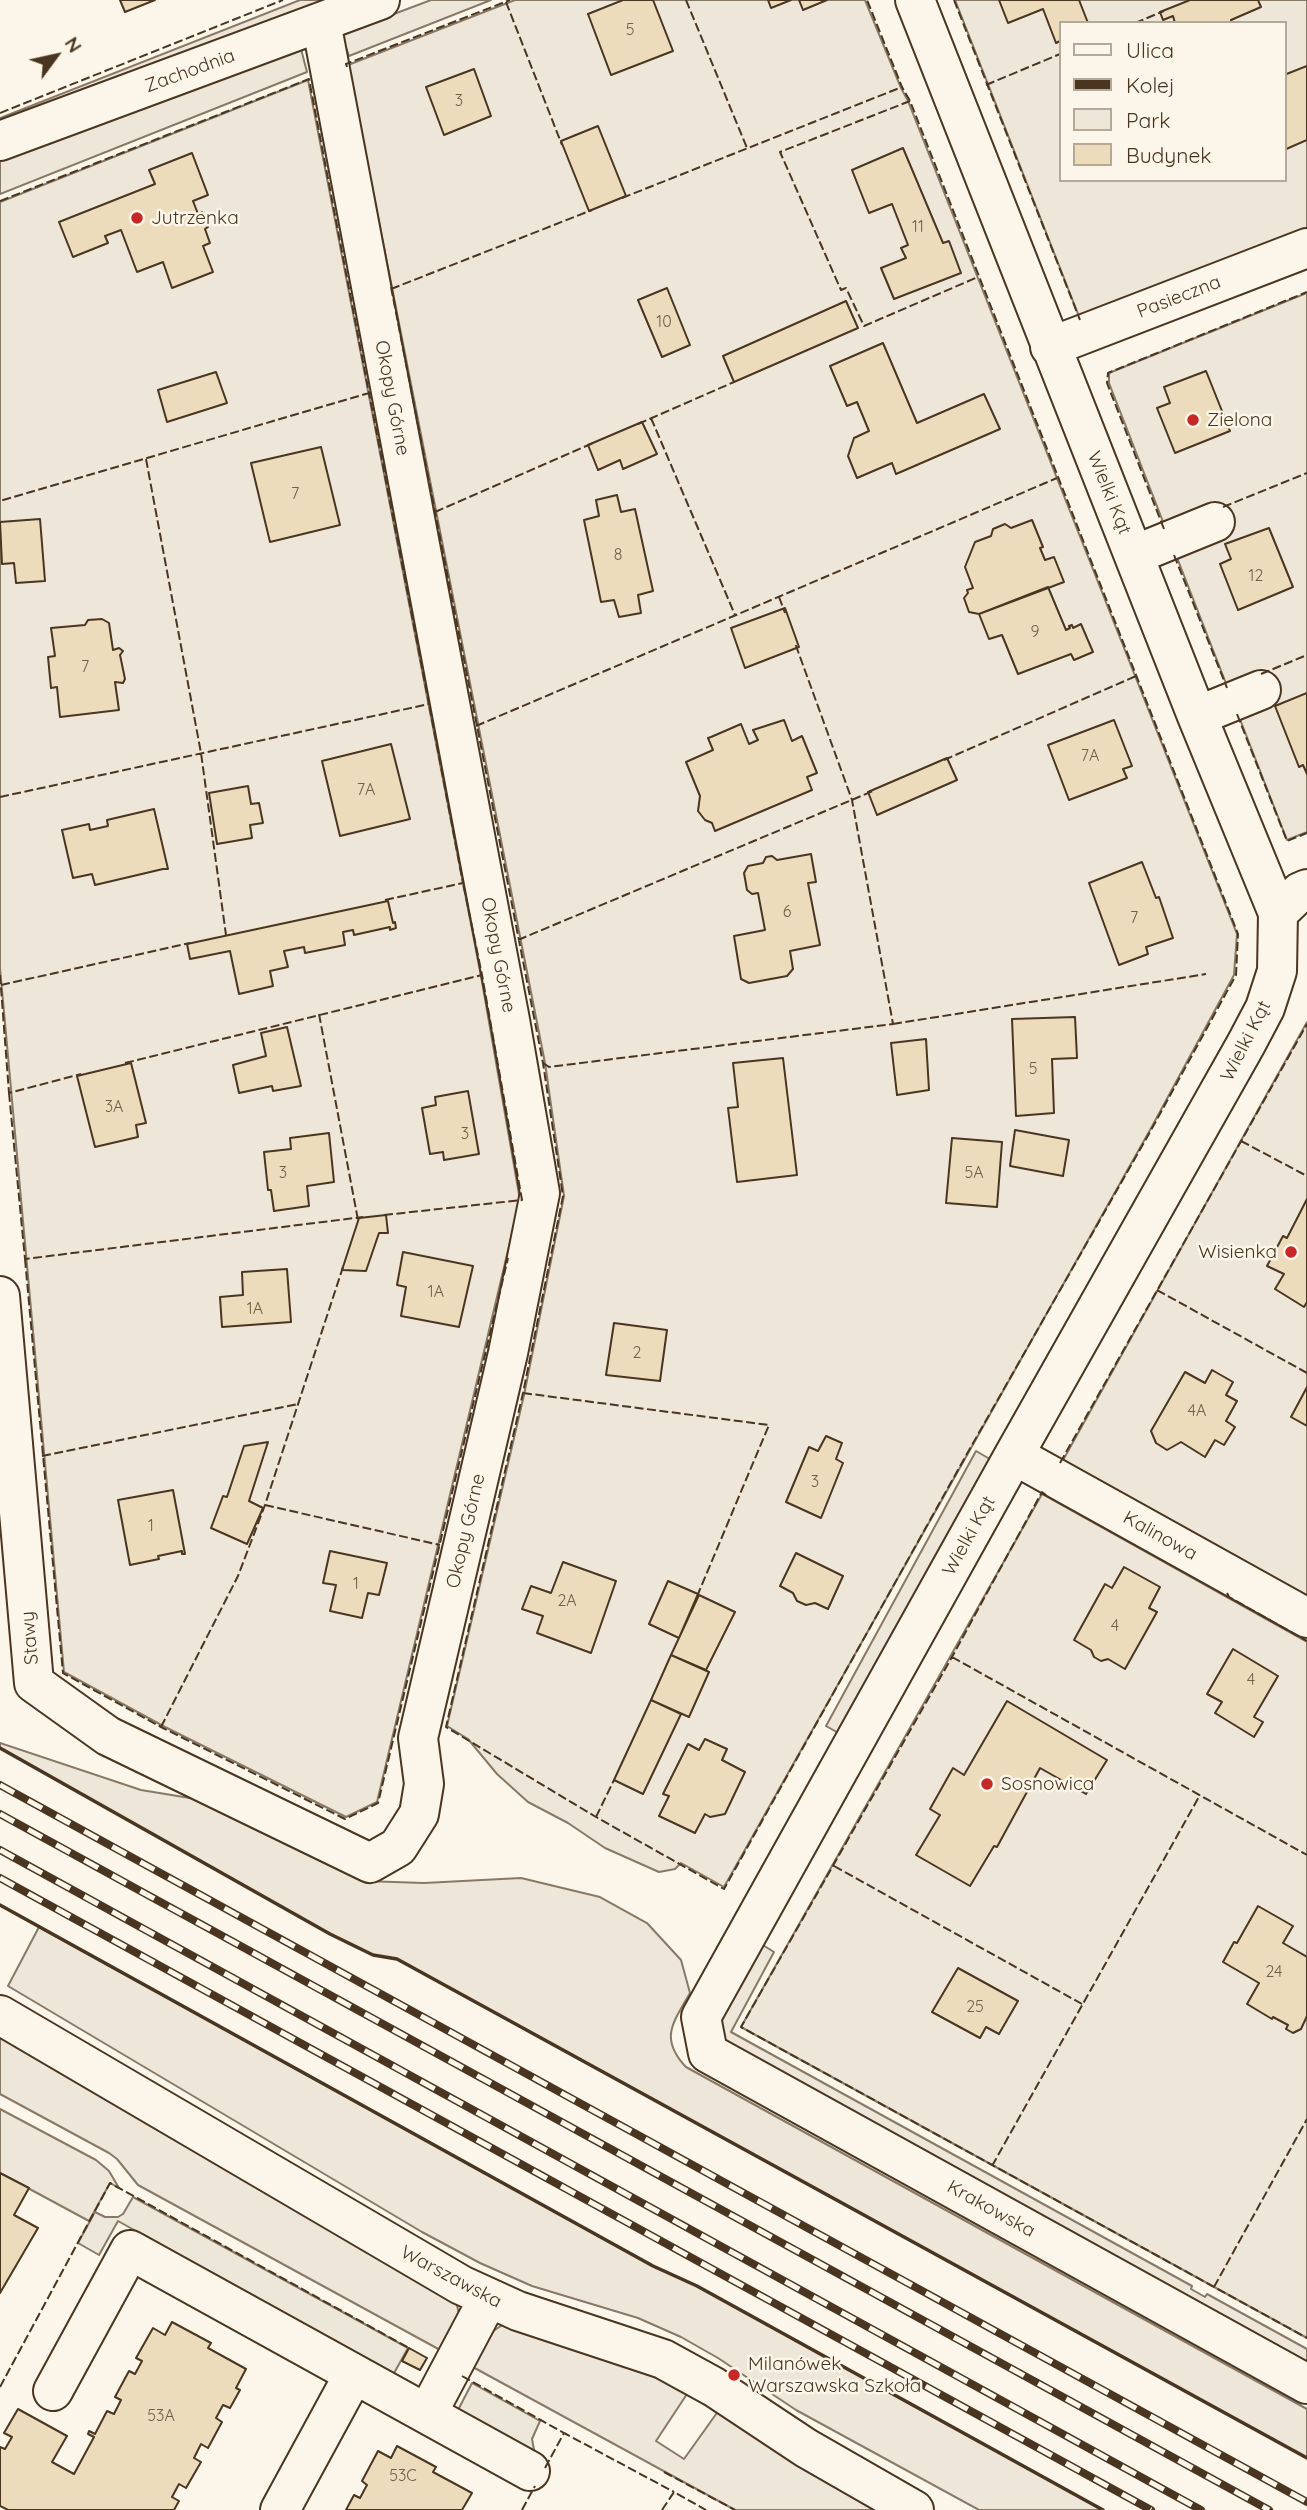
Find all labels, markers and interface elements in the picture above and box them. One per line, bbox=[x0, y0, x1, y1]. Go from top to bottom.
house number: 5 bbox=[626, 20, 634, 40]
north arrow bbox=[21, 21, 91, 91]
legend bbox=[1058, 21, 1286, 182]
text: N bbox=[60, 32, 87, 57]
text: Ulica bbox=[1126, 37, 1174, 63]
street label: Zachodnia bbox=[142, 44, 238, 98]
text: Kolej bbox=[1126, 72, 1175, 98]
house number: 3 bbox=[455, 91, 463, 111]
text: Park bbox=[1126, 107, 1170, 133]
text: Budynek bbox=[1126, 142, 1212, 168]
place label: Jutrzenka bbox=[151, 207, 239, 229]
marker: Jutrzenka bbox=[129, 210, 145, 226]
house number: 11 bbox=[912, 217, 924, 237]
street label: Pasieczna bbox=[1134, 271, 1224, 323]
house number: 10 bbox=[656, 312, 672, 332]
street label: Okopy Górne bbox=[370, 338, 414, 458]
place label: Zielona bbox=[1207, 409, 1272, 431]
marker: Zielona bbox=[1185, 412, 1201, 428]
street label: Wielki Kąt bbox=[1082, 448, 1136, 538]
house number: 7 bbox=[291, 484, 299, 504]
house number: 8 bbox=[614, 545, 622, 565]
house number: 12 bbox=[1249, 566, 1263, 586]
house number: 9 bbox=[1031, 622, 1039, 642]
house number: 7 bbox=[81, 657, 89, 677]
house number: 7A bbox=[1081, 746, 1099, 766]
house number: 7A bbox=[357, 780, 375, 800]
street label: Okopy Górne bbox=[476, 895, 520, 1015]
house number: 6 bbox=[783, 902, 791, 922]
house number: 7 bbox=[1130, 908, 1138, 928]
street label: Wielki Kąt bbox=[1216, 997, 1276, 1085]
house number: 5 bbox=[1029, 1059, 1037, 1079]
house number: 3A bbox=[105, 1097, 123, 1117]
house number: 3 bbox=[461, 1124, 469, 1144]
house number: 3 bbox=[279, 1163, 287, 1183]
house number: 5A bbox=[964, 1163, 984, 1183]
place label: Wisienka bbox=[1198, 1241, 1277, 1263]
marker: Wisienka bbox=[1283, 1244, 1299, 1260]
house number: 1A bbox=[428, 1282, 444, 1302]
house number: 1A bbox=[247, 1299, 263, 1319]
house number: 2 bbox=[633, 1343, 641, 1363]
house number: 4A bbox=[1188, 1401, 1206, 1421]
street label: Okopy Górne bbox=[442, 1471, 490, 1591]
house number: 3 bbox=[811, 1472, 819, 1492]
street label: Wielki Kąt bbox=[938, 1492, 1000, 1580]
street label: Kalinowa bbox=[1119, 1506, 1201, 1566]
house number: 1 bbox=[148, 1516, 154, 1536]
house number: 1 bbox=[353, 1574, 359, 1594]
house number: 2A bbox=[557, 1591, 577, 1611]
street label: Stawy bbox=[16, 1610, 44, 1666]
house number: 4 bbox=[1111, 1616, 1119, 1636]
house number: 4 bbox=[1247, 1670, 1255, 1690]
place label: Sosnowica bbox=[1001, 1773, 1094, 1795]
marker: Sosnowica bbox=[979, 1776, 995, 1792]
house number: 24 bbox=[1265, 1962, 1283, 1982]
house number: 25 bbox=[966, 1997, 984, 2017]
street label: Krakowska bbox=[943, 2175, 1039, 2243]
street label: Warszawska bbox=[397, 2241, 505, 2313]
place label: Milanówek Warszawska Szkoła bbox=[748, 2353, 921, 2397]
marker: Milanówek Warszawska Szkoła bbox=[726, 2367, 742, 2383]
house number: 53A bbox=[147, 2406, 175, 2426]
house number: 53C bbox=[389, 2466, 417, 2486]

